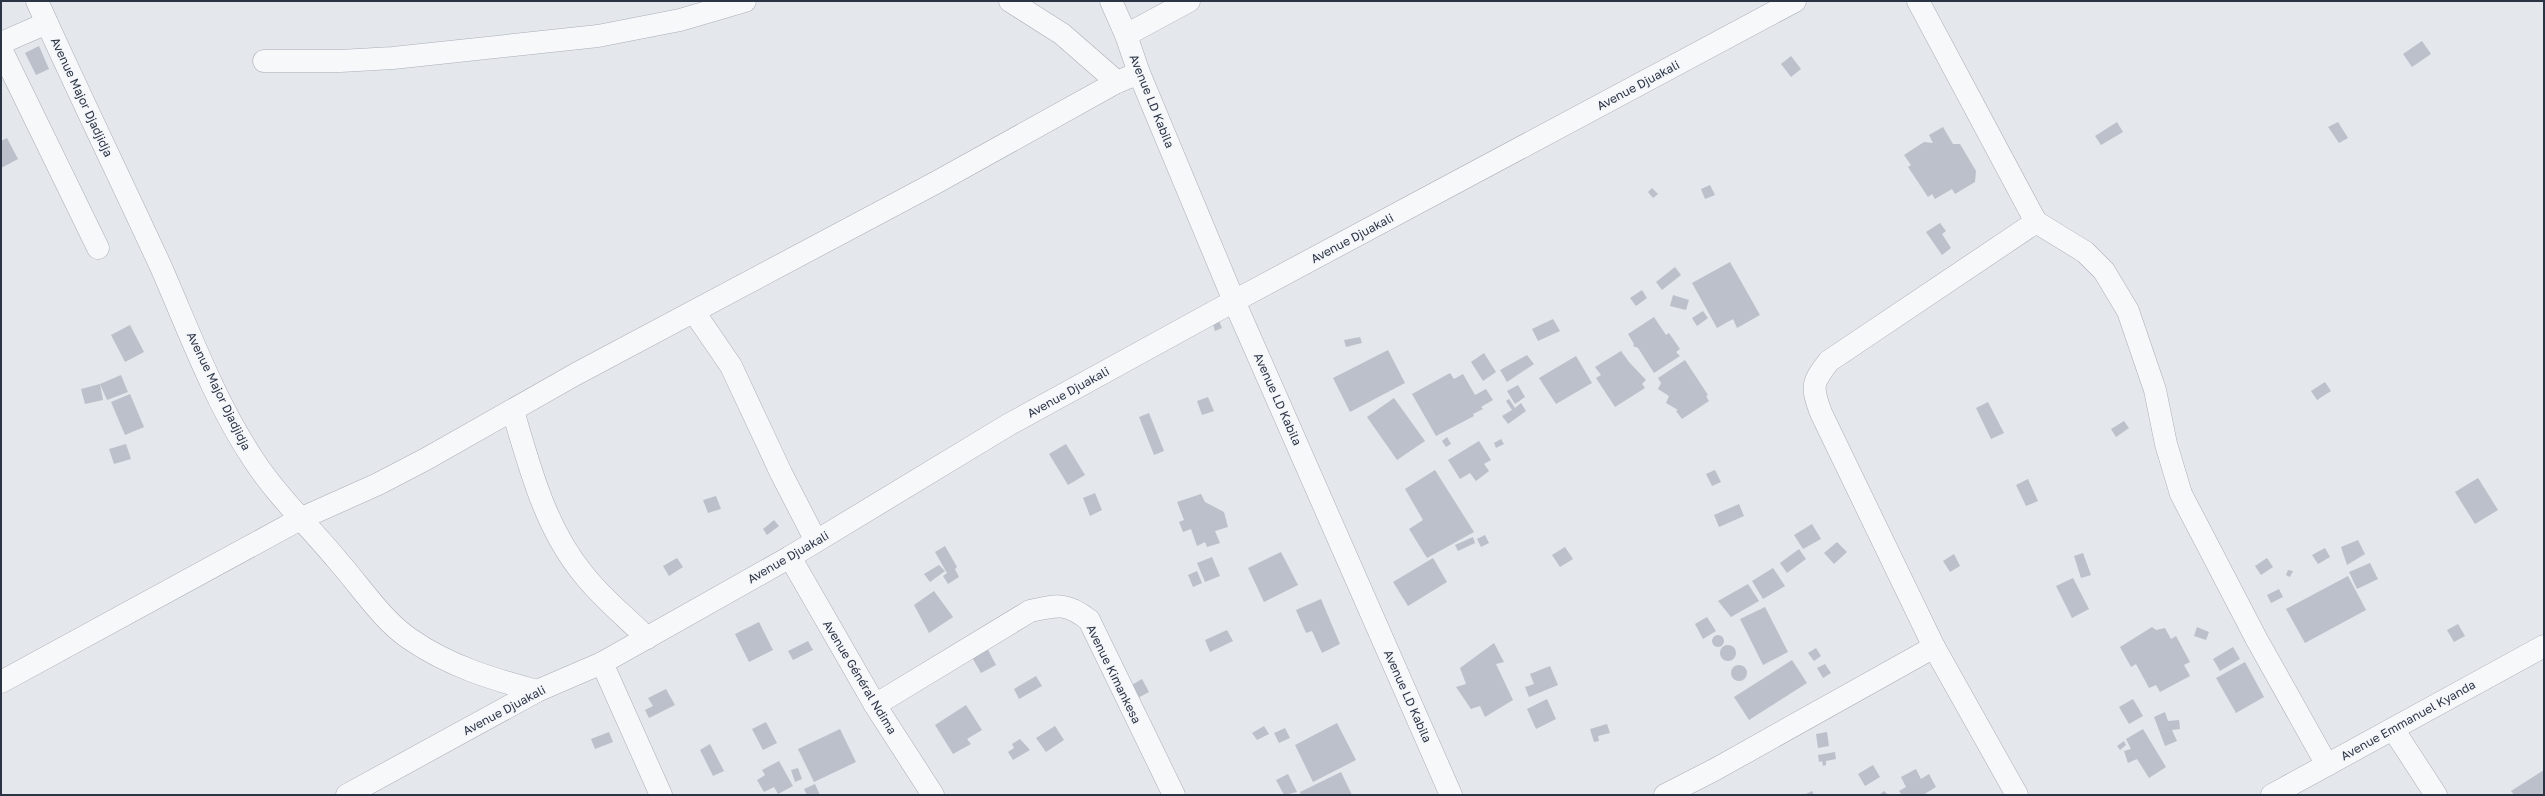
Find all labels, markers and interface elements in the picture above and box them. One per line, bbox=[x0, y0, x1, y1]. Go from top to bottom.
street label: Avenue Major Djadjidja bbox=[48, 35, 116, 159]
street label: Avenue LD Kabila bbox=[1126, 52, 1178, 150]
street label: Avenue Djuakali bbox=[1594, 57, 1682, 113]
street label: Avenue Djuakali bbox=[1308, 210, 1396, 266]
street label: Avenue Major Djadjidja bbox=[184, 329, 254, 453]
street label: Avenue LD Kabila bbox=[1251, 350, 1305, 448]
street label: Avenue Djuakali bbox=[1024, 363, 1112, 421]
street label: Avenue Djuakali bbox=[745, 528, 831, 586]
street label: Avenue Général Ndima bbox=[820, 617, 900, 737]
street label: Avenue Kimankesa bbox=[1084, 622, 1144, 726]
street label: Avenue LD Kabila bbox=[1381, 647, 1435, 745]
street label: Avenue Emmanuel Kyanda bbox=[2338, 677, 2478, 763]
street label: Avenue Djuakali bbox=[460, 682, 548, 738]

